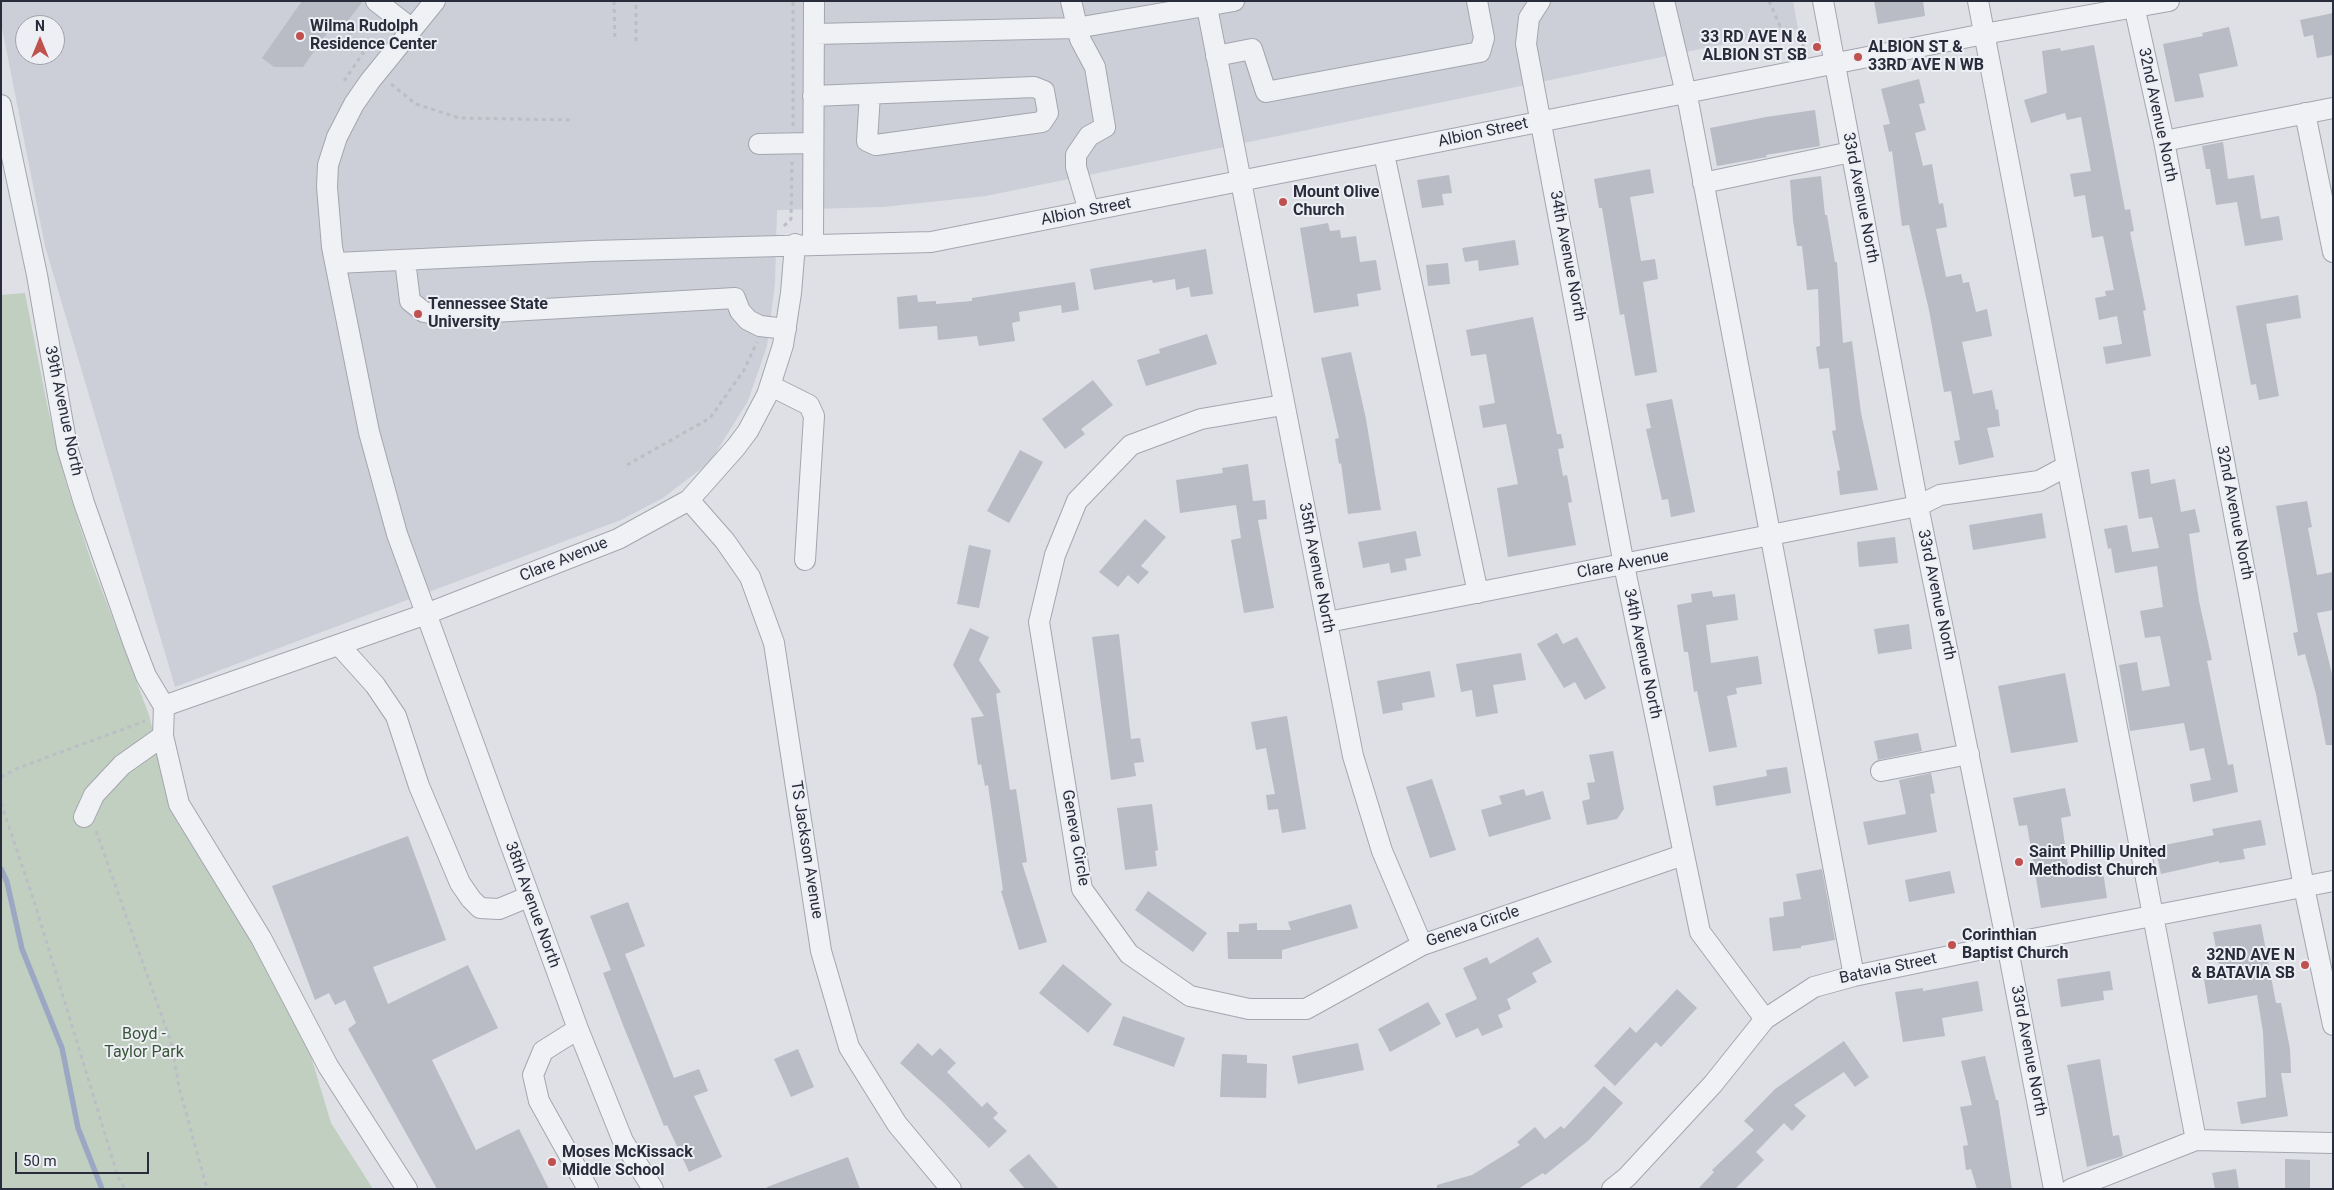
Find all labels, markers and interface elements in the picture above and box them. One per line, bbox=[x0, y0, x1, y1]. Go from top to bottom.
north arrow bbox=[15, 15, 65, 65]
place label: Wilma Rudolph Residence Center bbox=[310, 17, 437, 55]
text: N bbox=[35, 18, 45, 34]
place label: 33 RD AVE N & ALBION ST SB bbox=[1701, 28, 1807, 66]
marker: Wilma Rudolph Residence Center bbox=[294, 30, 306, 42]
place label: ALBION ST & 33RD AVE N WB bbox=[1868, 38, 1984, 76]
marker: 33 RD AVE N & ALBION ST SB bbox=[1811, 41, 1823, 53]
street label: 32nd Avenue North bbox=[2133, 46, 2181, 184]
marker: ALBION ST & 33RD AVE N WB bbox=[1852, 51, 1864, 63]
street label: Albion Street bbox=[1436, 114, 1530, 152]
street label: 33rd Avenue North bbox=[1838, 131, 1882, 265]
place label: Mount Olive Church bbox=[1293, 183, 1380, 221]
street label: 34th Avenue North bbox=[1545, 189, 1589, 323]
street label: Albion Street bbox=[1039, 194, 1133, 230]
marker: Mount Olive Church bbox=[1277, 196, 1289, 208]
place label: Tennessee State University bbox=[428, 295, 548, 333]
marker: Tennessee State University bbox=[412, 308, 424, 320]
street label: 39th Avenue North bbox=[40, 344, 86, 478]
street label: 32nd Avenue North bbox=[2212, 444, 2256, 582]
street label: 35th Avenue North bbox=[1294, 501, 1338, 635]
street label: 33rd Avenue North bbox=[1913, 528, 1959, 662]
street label: Clare Avenue bbox=[517, 534, 611, 586]
street label: Clare Avenue bbox=[1575, 547, 1671, 583]
street label: 34th Avenue North bbox=[1619, 587, 1665, 721]
street label: TS Jackson Avenue bbox=[786, 780, 826, 920]
street label: Geneva Circle bbox=[1057, 788, 1093, 888]
street label: 38th Avenue North bbox=[500, 839, 564, 971]
place label: Saint Phillip United Methodist Church bbox=[2029, 843, 2166, 881]
marker: Saint Phillip United Methodist Church bbox=[2013, 856, 2025, 868]
street label: Geneva Circle bbox=[1424, 902, 1522, 952]
place label: Corinthian Baptist Church bbox=[1962, 926, 2068, 964]
marker: Corinthian Baptist Church bbox=[1946, 939, 1958, 951]
place label: 32ND AVE N & BATAVIA SB bbox=[2191, 946, 2295, 984]
street label: Batavia Street bbox=[1838, 949, 1938, 989]
marker: 32ND AVE N & BATAVIA SB bbox=[2299, 959, 2311, 971]
street label: 33rd Avenue North bbox=[2006, 984, 2050, 1118]
park label: Boyd - Taylor Park bbox=[104, 1025, 184, 1063]
scale bar bbox=[18, 1142, 151, 1174]
place label: Moses McKissack Middle School bbox=[562, 1143, 693, 1181]
text: 50 m bbox=[23, 1152, 57, 1170]
marker: Moses McKissack Middle School bbox=[546, 1156, 558, 1168]

